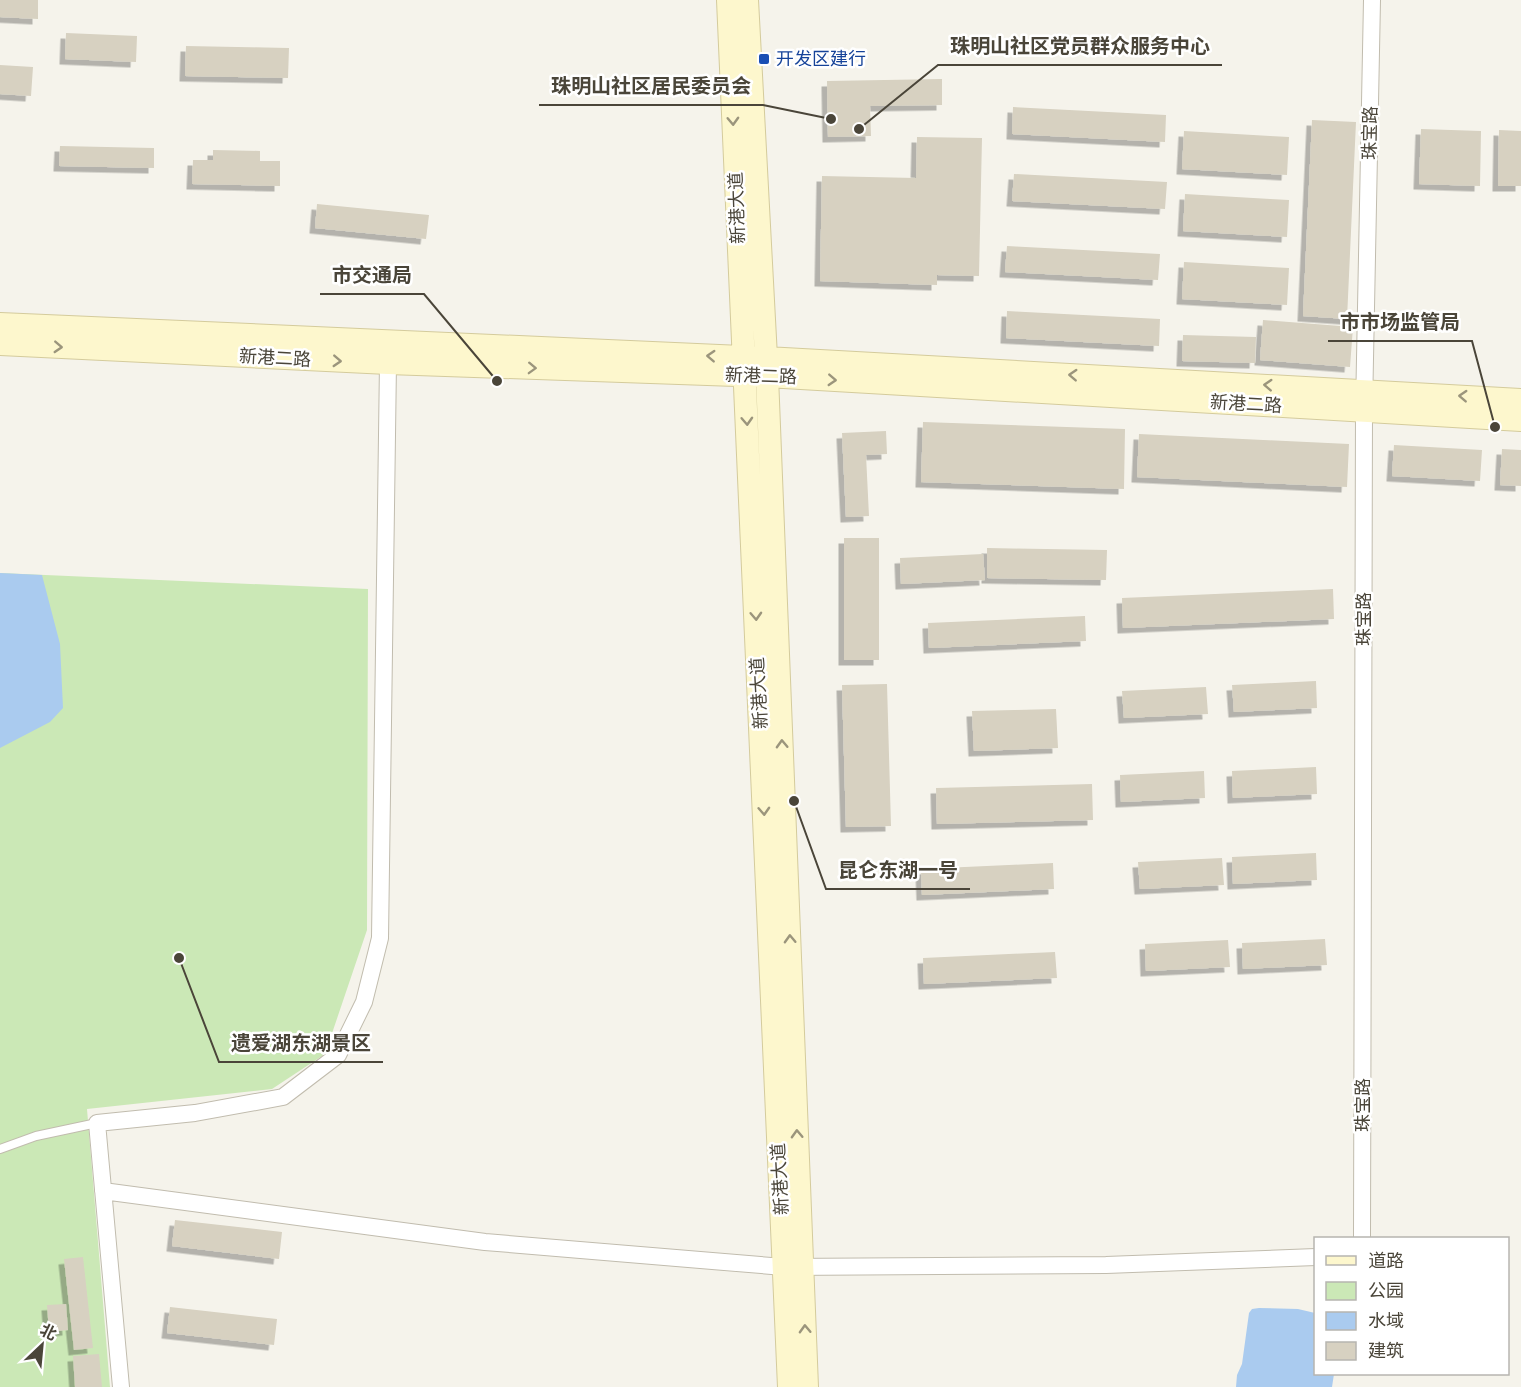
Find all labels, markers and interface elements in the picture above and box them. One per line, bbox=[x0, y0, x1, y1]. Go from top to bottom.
callout: 珠明山社区党员群众服务中心 bbox=[938, 27, 1222, 65]
text: 珠明山社区党员群众服务中心 bbox=[950, 35, 1210, 59]
place label: 开发区建行 bbox=[776, 49, 866, 70]
marker: 开发区建行 bbox=[757, 52, 771, 66]
callout: 珠明山社区居民委员会 bbox=[539, 67, 763, 105]
text: 珠明山社区居民委员会 bbox=[551, 75, 751, 99]
street label: 珠宝路 bbox=[1360, 106, 1381, 160]
one-way arrow bbox=[727, 117, 740, 126]
street label: 新港大道 bbox=[726, 172, 749, 244]
callout: 市交通局 bbox=[320, 256, 424, 294]
text: 市交通局 bbox=[332, 264, 412, 288]
callout: 市市场监管局 bbox=[1328, 303, 1472, 341]
text: 市市场监管局 bbox=[1340, 311, 1460, 335]
one-way arrow bbox=[54, 341, 63, 354]
street label: 新港二路 bbox=[238, 346, 311, 371]
one-way arrow bbox=[706, 350, 715, 363]
one-way arrow bbox=[333, 354, 342, 367]
one-way arrow bbox=[527, 362, 536, 374]
street label: 新港二路 bbox=[725, 365, 797, 388]
one-way arrow bbox=[1069, 368, 1078, 381]
one-way arrow bbox=[827, 373, 836, 386]
one-way arrow bbox=[1263, 379, 1272, 392]
one-way arrow bbox=[1458, 390, 1467, 403]
street label: 新港二路 bbox=[1209, 392, 1282, 417]
one-way arrow bbox=[741, 417, 753, 426]
street label: 珠宝路 bbox=[1354, 592, 1375, 646]
one-way arrow bbox=[749, 611, 762, 620]
street label: 新港大道 bbox=[747, 656, 772, 729]
one-way arrow bbox=[775, 739, 788, 748]
one-way arrow bbox=[758, 806, 771, 815]
callout: 昆仑东湖一号 bbox=[826, 851, 970, 889]
text: 昆仑东湖一号 bbox=[838, 859, 958, 883]
one-way arrow bbox=[783, 934, 796, 943]
callout: 遗爱湖东湖景区 bbox=[219, 1024, 383, 1062]
text: 遗爱湖东湖景区 bbox=[231, 1032, 371, 1056]
street label: 珠宝路 bbox=[1353, 1078, 1374, 1132]
one-way arrow bbox=[791, 1129, 804, 1138]
street label: 新港大道 bbox=[768, 1142, 793, 1215]
legend bbox=[1314, 1237, 1509, 1375]
text: 道路 bbox=[1368, 1251, 1404, 1272]
text: 公园 bbox=[1368, 1281, 1404, 1302]
text: 水域 bbox=[1368, 1311, 1404, 1332]
north arrow bbox=[12, 1315, 72, 1375]
text: 北 bbox=[37, 1321, 59, 1345]
one-way arrow bbox=[799, 1324, 811, 1333]
text: 建筑 bbox=[1368, 1341, 1404, 1362]

